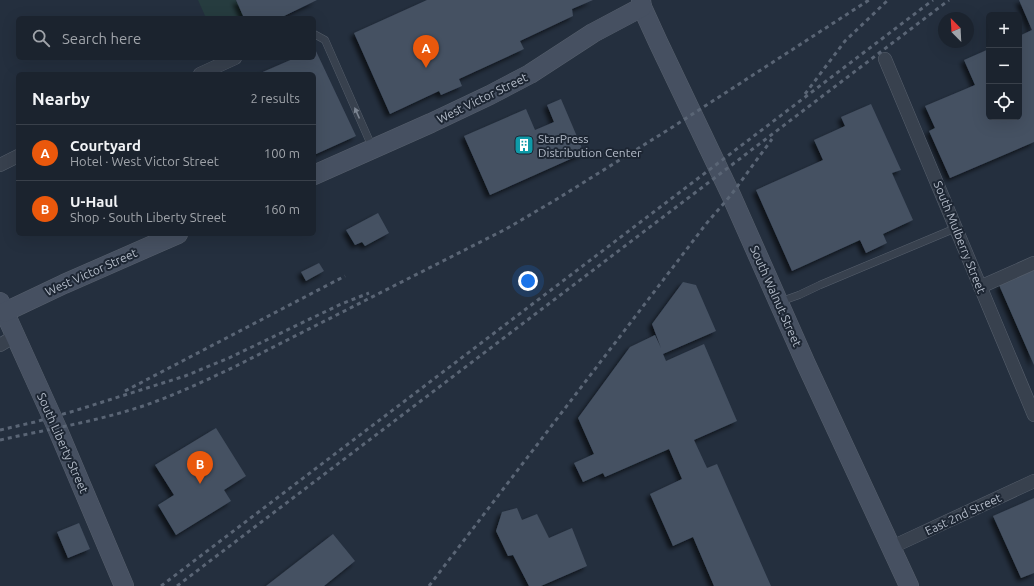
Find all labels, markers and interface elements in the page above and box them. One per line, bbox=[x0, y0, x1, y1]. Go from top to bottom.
north arrow bbox=[938, 12, 974, 48]
map controls bbox=[986, 12, 1022, 120]
button: + bbox=[986, 12, 1022, 48]
search box bbox=[16, 16, 316, 60]
icon: search bbox=[30, 27, 52, 49]
text: Search here bbox=[62, 30, 141, 47]
pin: A bbox=[413, 35, 439, 68]
button: − bbox=[986, 48, 1022, 84]
street label: West Victor Street bbox=[435, 70, 530, 126]
button: locate bbox=[986, 84, 1022, 120]
text: Nearby bbox=[32, 89, 90, 108]
text: 2 results bbox=[250, 91, 300, 105]
one-way arrow bbox=[354, 108, 360, 119]
place label: StarPress Distribution Center bbox=[538, 132, 642, 159]
building icon: StarPress Distribution Center bbox=[513, 134, 535, 156]
text: Courtyard bbox=[70, 137, 141, 154]
text: A bbox=[40, 146, 50, 160]
text: 100 m bbox=[264, 146, 300, 160]
text: Hotel · West Victor Street bbox=[70, 154, 219, 168]
street label: South Mulberry Street bbox=[932, 179, 989, 295]
text: U-Haul bbox=[70, 193, 118, 210]
text: B bbox=[41, 202, 49, 216]
text: 160 m bbox=[264, 202, 300, 216]
text: Shop · South Liberty Street bbox=[70, 210, 226, 224]
street label: South Walnut Street bbox=[748, 243, 804, 349]
street label: West Victor Street bbox=[43, 246, 139, 298]
your location bbox=[518, 271, 538, 291]
street label: South Liberty Street bbox=[35, 391, 91, 495]
pin: B bbox=[187, 451, 213, 484]
street label: East 2nd Street bbox=[923, 491, 1003, 537]

